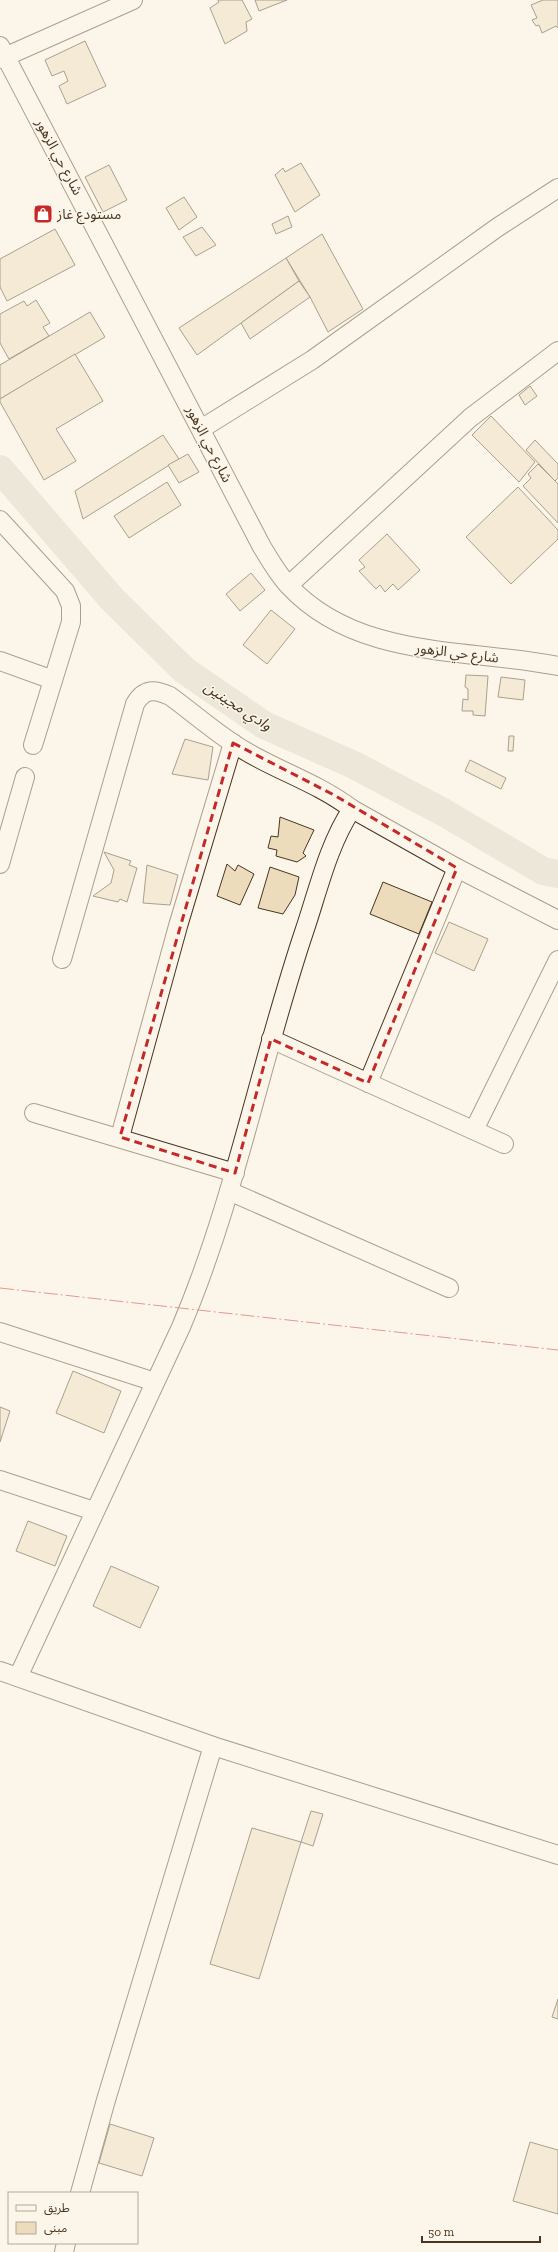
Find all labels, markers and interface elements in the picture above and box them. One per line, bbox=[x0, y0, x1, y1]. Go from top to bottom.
street label: شارع حي الزهور bbox=[29, 115, 86, 199]
shop icon: مستودع غاز bbox=[32, 203, 54, 225]
place label: مستودع غاز bbox=[56, 206, 121, 225]
street label: شارع حي الزهور bbox=[180, 402, 236, 486]
street label: شارع حي الزهور bbox=[413, 639, 500, 669]
water label: وادي مجينين bbox=[200, 678, 275, 737]
legend bbox=[8, 2192, 138, 2244]
text: طريق bbox=[44, 2201, 70, 2216]
scale bar bbox=[422, 2218, 540, 2244]
text: مبنى bbox=[44, 2221, 67, 2235]
text: 50 m bbox=[428, 2225, 455, 2239]

